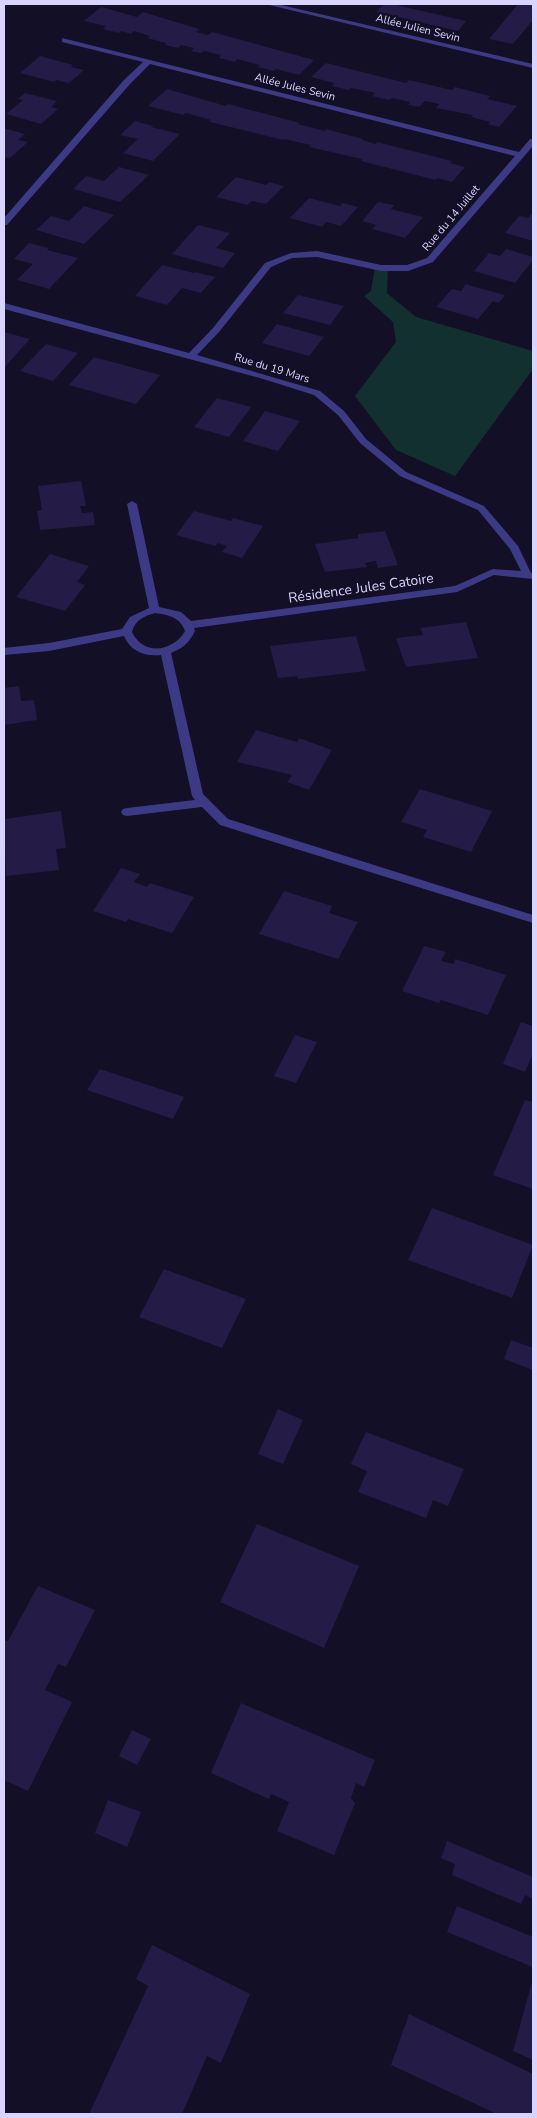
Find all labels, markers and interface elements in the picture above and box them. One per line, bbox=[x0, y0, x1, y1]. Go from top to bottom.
street label: Allée Julien Sevin bbox=[374, 10, 462, 46]
street label: Allée Jules Sevin bbox=[253, 70, 337, 104]
street label: Rue du 14 Juillet bbox=[419, 182, 483, 254]
street label: Rue du 19 Mars bbox=[232, 349, 312, 387]
street label: Résidence Jules Catoire bbox=[287, 568, 435, 608]

